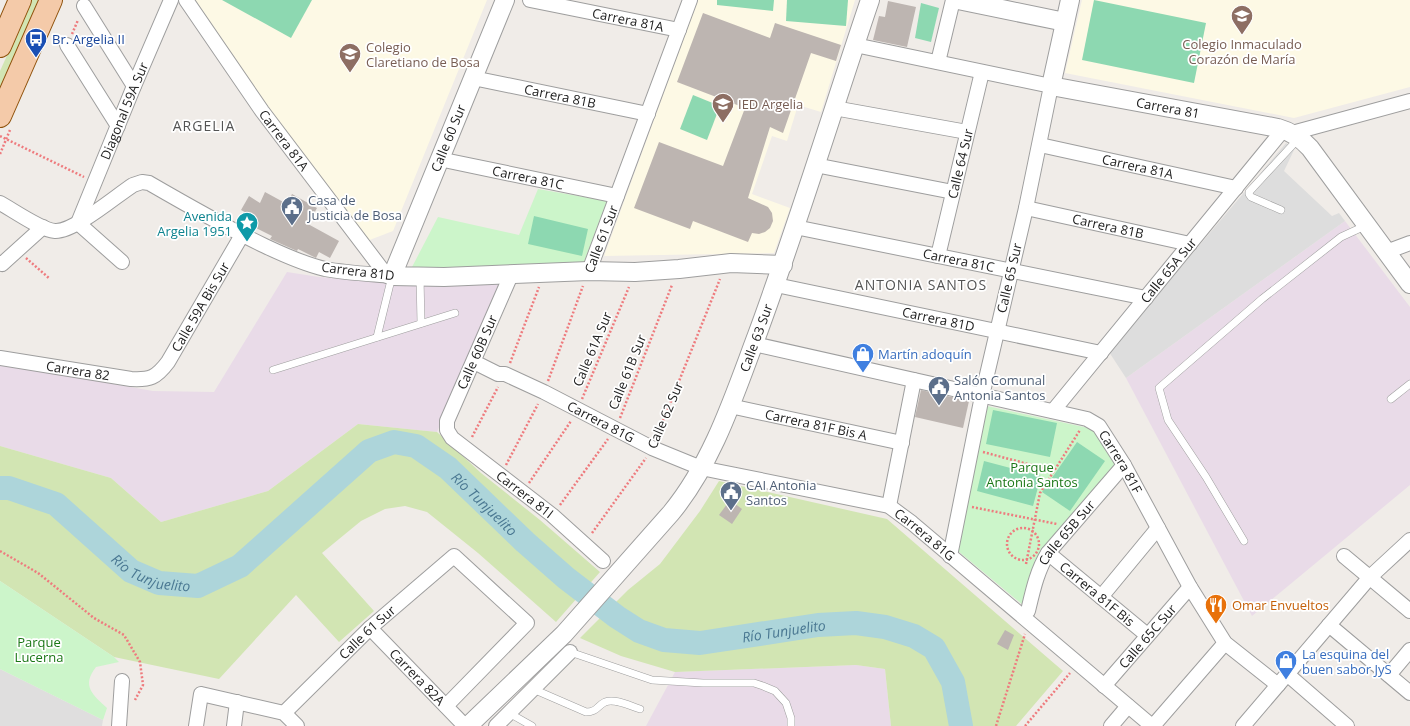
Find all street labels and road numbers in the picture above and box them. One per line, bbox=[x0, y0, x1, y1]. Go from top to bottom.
street label: Carrera 81A bbox=[591, 4, 666, 36]
street label: Diagonal 59A Sur bbox=[96, 59, 152, 162]
street label: Carrera 81B bbox=[523, 80, 598, 112]
street label: Carrera 81 bbox=[1135, 93, 1201, 122]
street label: Calle 60 Sur bbox=[426, 101, 470, 174]
street label: Carrera 81A bbox=[255, 106, 314, 175]
street label: Calle 64 Sur bbox=[943, 126, 977, 200]
street label: Carrera 81A bbox=[1100, 150, 1176, 183]
street label: Carrera 81C bbox=[491, 161, 565, 194]
street label: Calle 61 Sur bbox=[580, 202, 622, 276]
street label: Carrera 81B bbox=[1071, 209, 1145, 243]
street label: Calle 65A Sur bbox=[1136, 233, 1201, 307]
street label: Calle 65 Sur bbox=[992, 241, 1026, 315]
street label: Carrera 81C bbox=[921, 244, 996, 276]
street label: Calle 59A Bis Sur bbox=[167, 258, 234, 355]
street label: Carrera 81D bbox=[320, 258, 396, 284]
street label: Calle 63 Sur bbox=[735, 301, 777, 374]
street label: Carrera 81D bbox=[901, 303, 976, 335]
street label: Calle 61A Sur bbox=[568, 308, 616, 389]
street label: Calle 60B Sur bbox=[453, 311, 502, 392]
street label: Calle 61B Sur bbox=[604, 331, 651, 412]
street label: Carrera 82 bbox=[45, 357, 111, 384]
street label: Calle 62 Sur bbox=[643, 378, 687, 451]
street label: Carrera 81G bbox=[564, 397, 638, 447]
street label: Carrera 81F Bis A bbox=[763, 405, 869, 444]
street label: Carrera 81F bbox=[1095, 426, 1147, 497]
street label: Carrera 81I bbox=[493, 466, 557, 522]
street label: Calle 65B Sur bbox=[1034, 496, 1099, 568]
street label: Carrera 81G bbox=[891, 504, 959, 565]
street label: Carrera 81F Bis bbox=[1056, 557, 1139, 630]
street label: Calle 65C Sur bbox=[1114, 600, 1181, 672]
street label: Calle 61 Sur bbox=[335, 601, 400, 663]
street label: Carrera 82A bbox=[386, 645, 450, 710]

